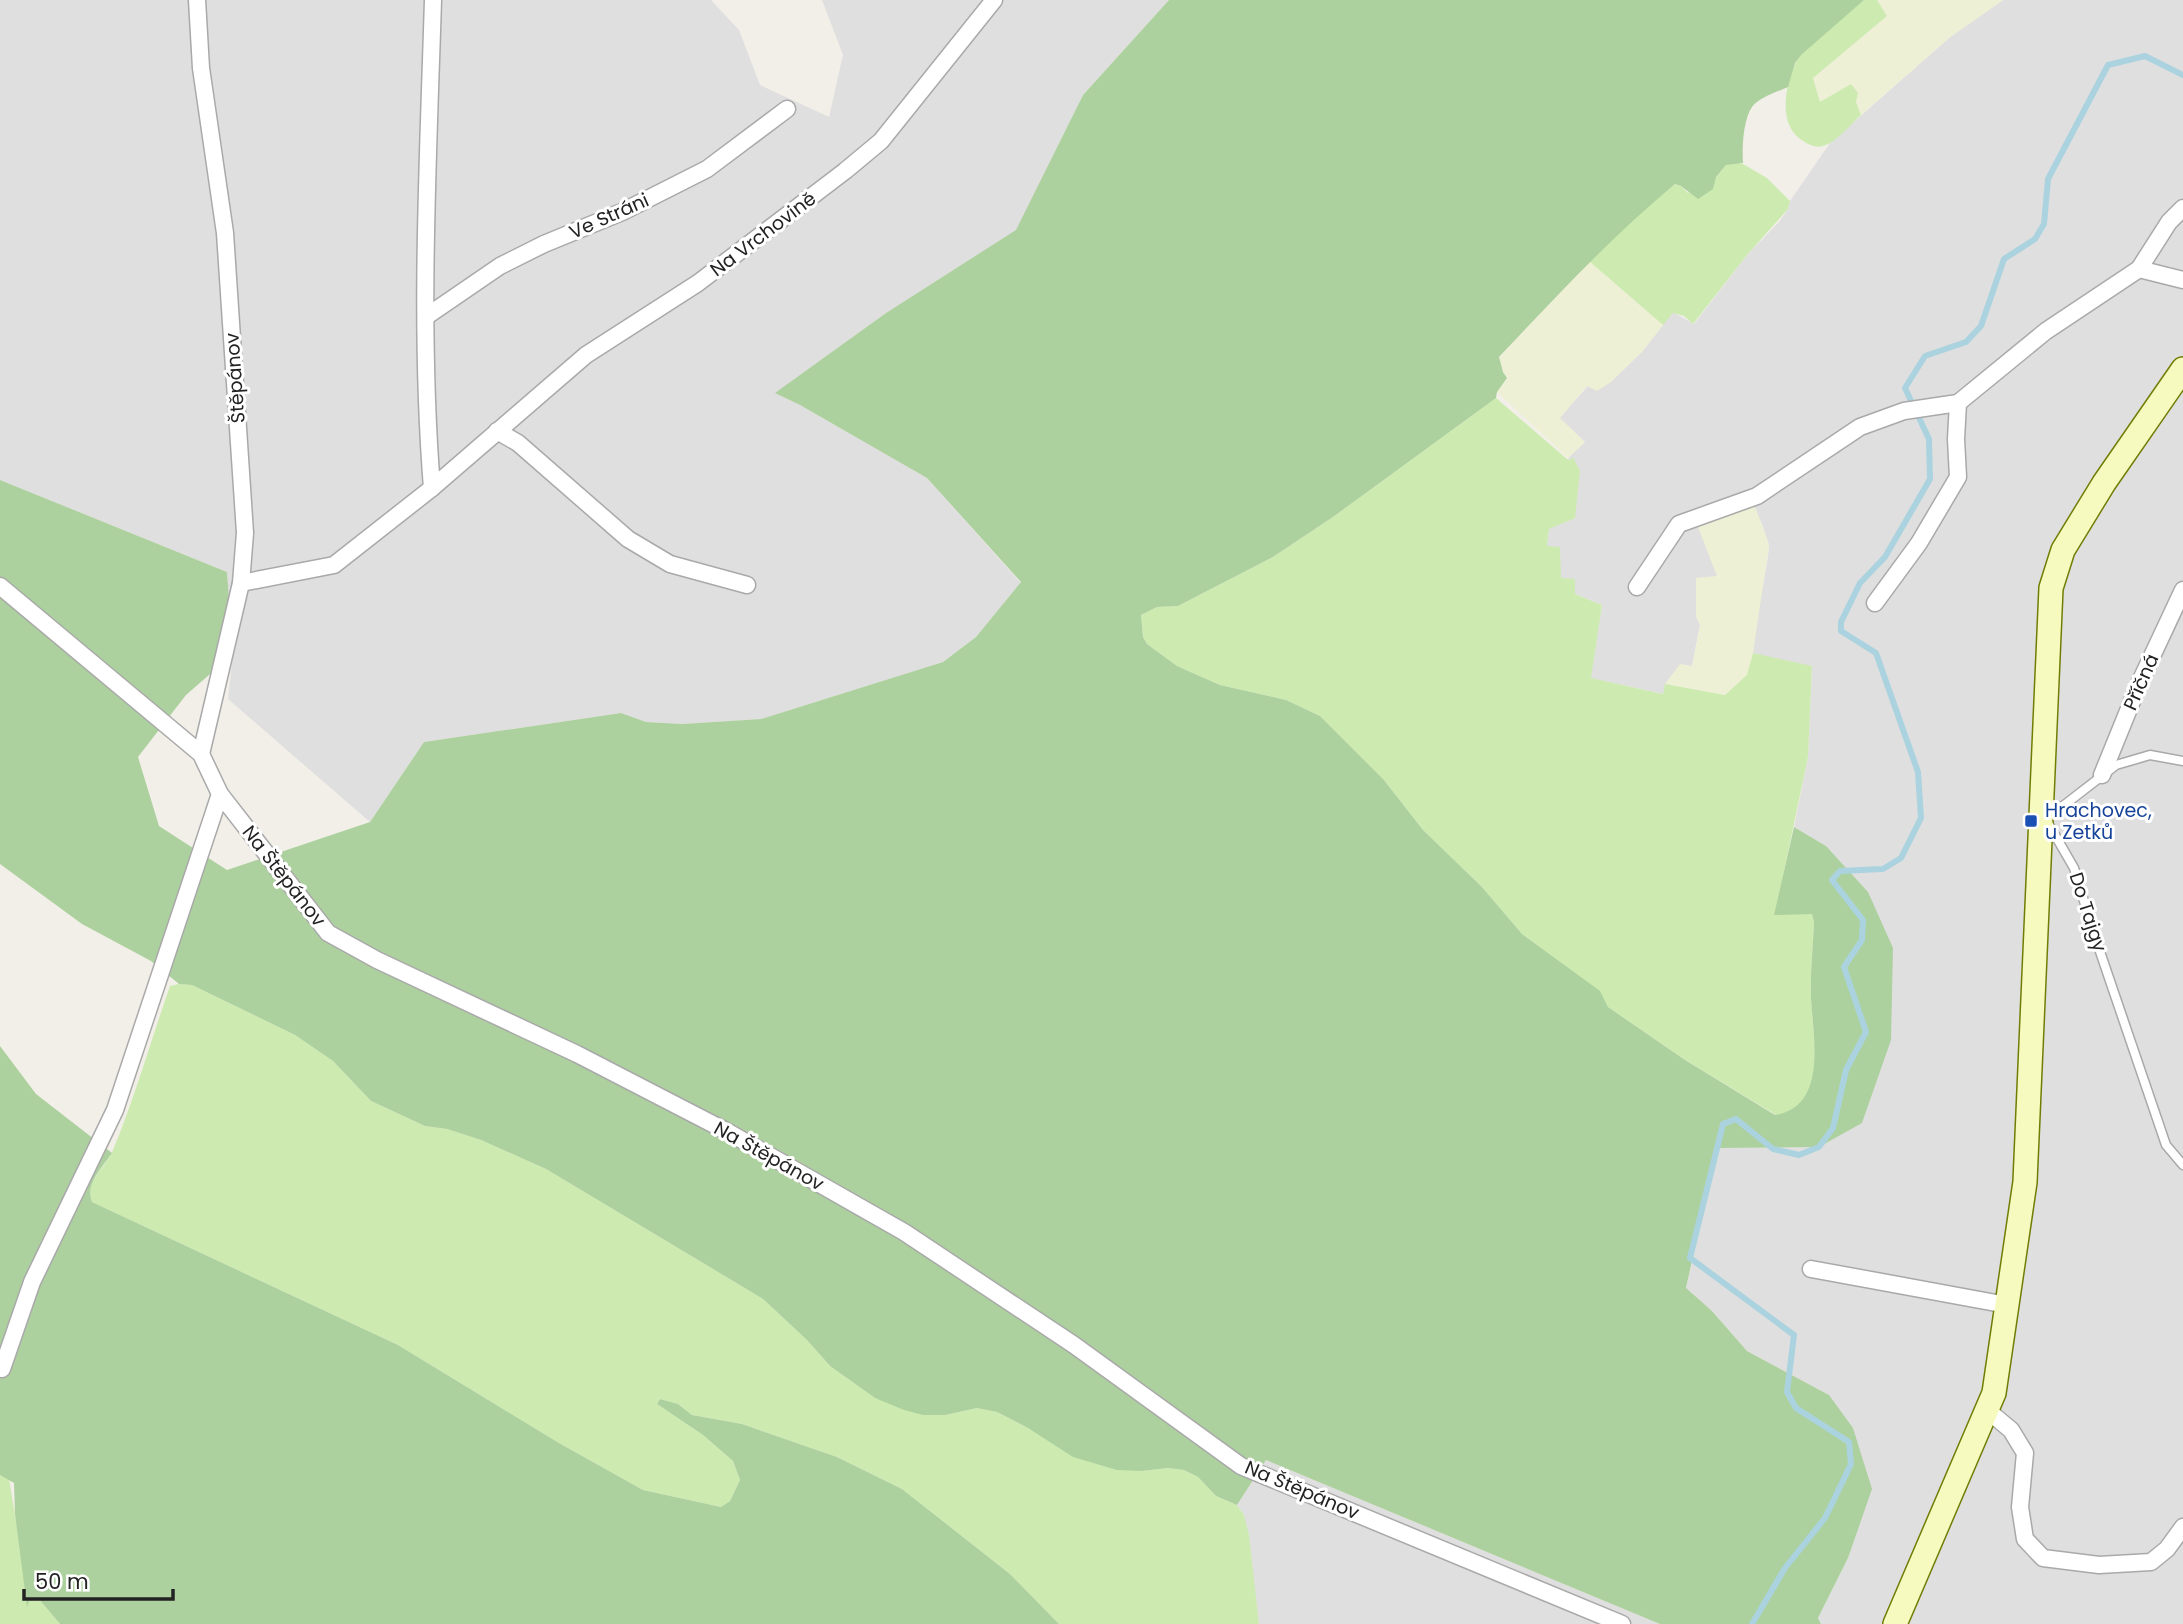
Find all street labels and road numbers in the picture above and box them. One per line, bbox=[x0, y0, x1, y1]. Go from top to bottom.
street label: Na Vrchovině bbox=[704, 185, 822, 283]
street label: Ve Stráni bbox=[565, 186, 653, 246]
street label: Štěpánov bbox=[218, 332, 252, 424]
street label: Příčná bbox=[2117, 649, 2165, 715]
street label: Na Štěpánov bbox=[236, 820, 332, 933]
street label: Do Tajgy bbox=[2062, 869, 2114, 955]
street label: Na Štěpánov bbox=[709, 1115, 829, 1197]
street label: Na Štěpánov bbox=[1241, 1454, 1364, 1526]

